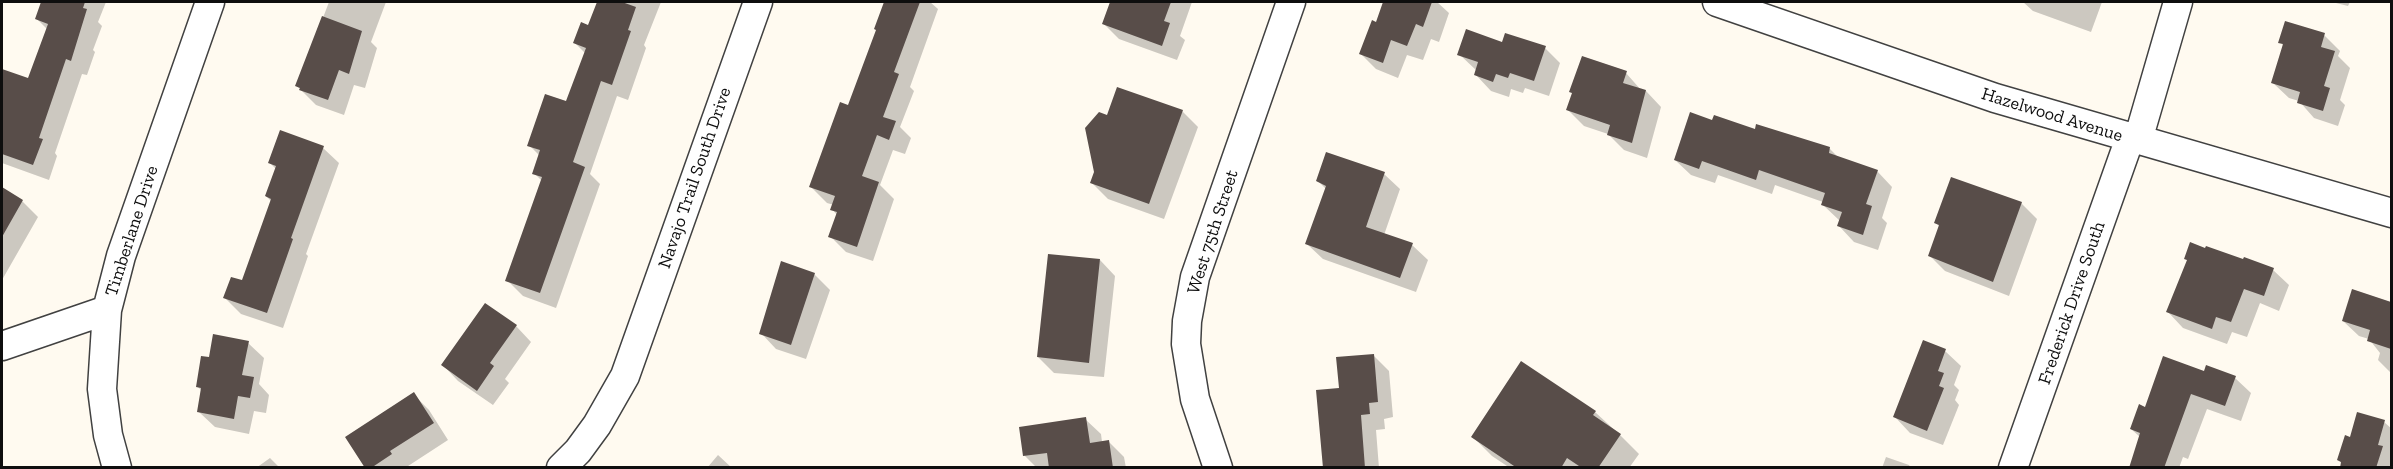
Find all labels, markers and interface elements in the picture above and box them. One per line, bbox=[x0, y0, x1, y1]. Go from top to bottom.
street label: Hazelwood Avenue bbox=[1979, 83, 2125, 147]
street label: Navajo Trail South Drive bbox=[654, 85, 736, 271]
street label: Timberlane Drive bbox=[101, 163, 163, 299]
street label: West 75th Street bbox=[1183, 167, 1243, 297]
street label: Frederick Drive South bbox=[2034, 219, 2110, 387]

